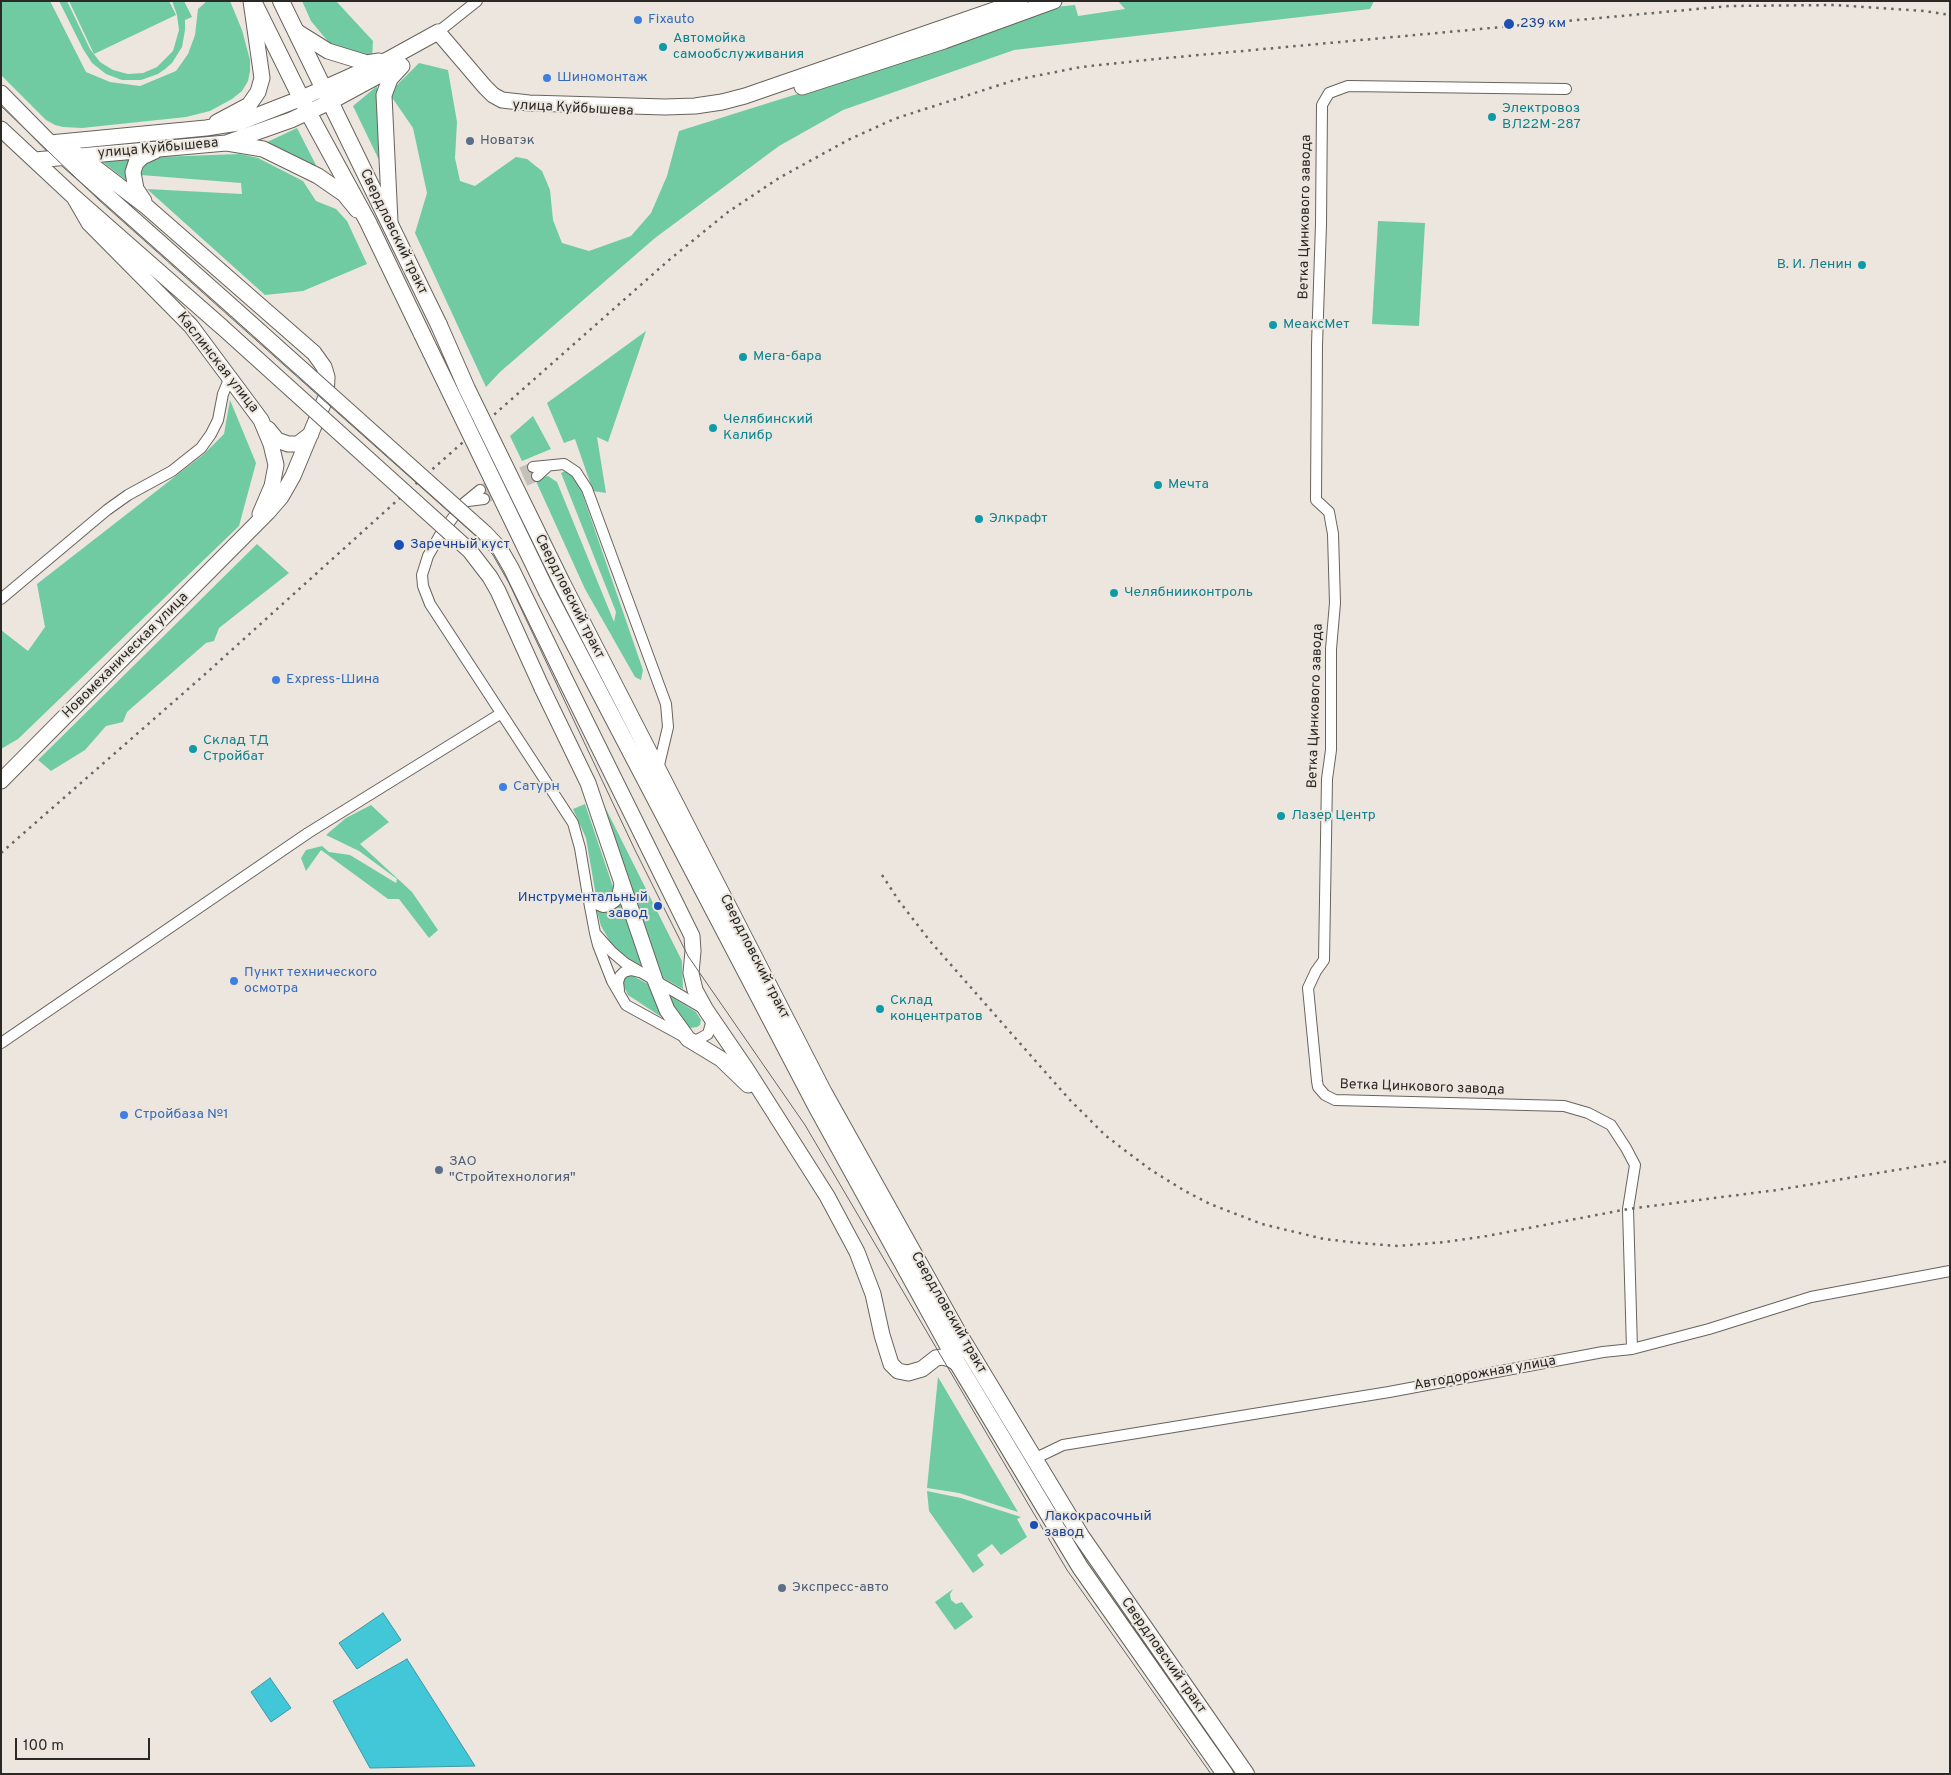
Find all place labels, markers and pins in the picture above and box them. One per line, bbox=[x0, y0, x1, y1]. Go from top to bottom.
place label: Fixauto bbox=[648, 12, 695, 28]
marker: Fixauto bbox=[632, 14, 644, 26]
place label: 239 км bbox=[1520, 16, 1566, 32]
marker: 239 км bbox=[1502, 17, 1516, 31]
place label: Автомойка самообслуживания bbox=[673, 31, 804, 64]
marker: Автомойка самообслуживания bbox=[657, 41, 669, 53]
place label: Шиномонтаж bbox=[557, 70, 648, 86]
marker: Шиномонтаж bbox=[541, 72, 553, 84]
place label: Электровоз ВЛ22М-287 bbox=[1502, 101, 1581, 134]
marker: Электровоз ВЛ22М-287 bbox=[1486, 111, 1498, 123]
place label: Новатэк bbox=[480, 133, 535, 149]
marker: Новатэк bbox=[464, 135, 476, 147]
place label: В. И. Ленин bbox=[1777, 257, 1852, 273]
marker: В. И. Ленин bbox=[1856, 259, 1868, 271]
place label: МеаксМет bbox=[1283, 317, 1350, 333]
marker: МеаксМет bbox=[1267, 319, 1279, 331]
place label: Мега-бара bbox=[753, 349, 822, 365]
marker: Мега-бара bbox=[737, 351, 749, 363]
place label: Челябинский Калибр bbox=[723, 412, 813, 444]
marker: Челябинский Калибр bbox=[707, 422, 719, 434]
place label: Мечта bbox=[1168, 477, 1209, 493]
marker: Мечта bbox=[1152, 479, 1164, 491]
place label: Элкрафт bbox=[989, 511, 1048, 527]
marker: Элкрафт bbox=[973, 513, 985, 525]
place label: Заречный куст bbox=[410, 537, 510, 553]
marker: Заречный куст bbox=[392, 538, 406, 552]
place label: Челябнииконтроль bbox=[1124, 585, 1253, 601]
marker: Челябнииконтроль bbox=[1108, 587, 1120, 599]
place label: Express-Шина bbox=[286, 672, 379, 688]
marker: Express-Шина bbox=[270, 674, 282, 686]
place label: Склад ТД Стройбат bbox=[203, 733, 269, 766]
marker: Склад ТД Стройбат bbox=[187, 743, 199, 755]
place label: Сатурн bbox=[513, 779, 560, 795]
marker: Сатурн bbox=[497, 781, 509, 793]
place label: Лазер Центр bbox=[1291, 808, 1376, 824]
marker: Лазер Центр bbox=[1275, 810, 1287, 822]
place label: Инструментальный завод bbox=[518, 890, 648, 922]
marker: Инструментальный завод bbox=[652, 900, 664, 912]
place label: Пункт технического осмотра bbox=[244, 965, 377, 998]
marker: Пункт технического осмотра bbox=[228, 975, 240, 987]
place label: Склад концентратов bbox=[890, 993, 983, 1026]
marker: Склад концентратов bbox=[874, 1003, 886, 1015]
place label: Стройбаза №1 bbox=[134, 1107, 229, 1123]
marker: Стройбаза №1 bbox=[118, 1109, 130, 1121]
place label: ЗАО "Стройтехнология" bbox=[449, 1154, 576, 1186]
marker: ЗАО "Стройтехнология" bbox=[433, 1164, 445, 1176]
place label: Лакокрасочный завод bbox=[1044, 1509, 1152, 1541]
marker: Лакокрасочный завод bbox=[1028, 1519, 1040, 1531]
place label: Экспресс-авто bbox=[792, 1580, 889, 1596]
marker: Экспресс-авто bbox=[776, 1582, 788, 1594]

